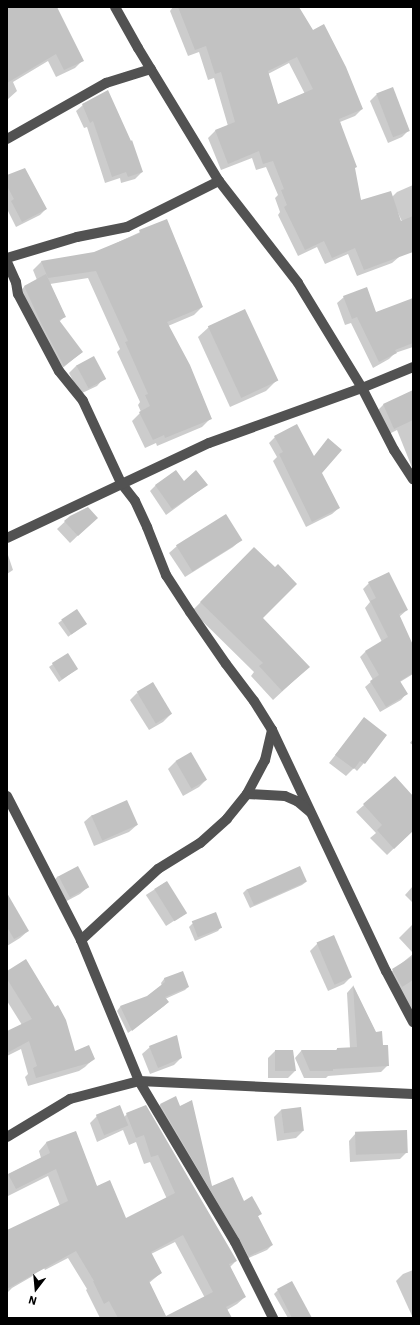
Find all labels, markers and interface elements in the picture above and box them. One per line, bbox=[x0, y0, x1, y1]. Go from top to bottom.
north arrow bbox=[16, 1269, 56, 1309]
text: N bbox=[27, 1293, 38, 1308]

